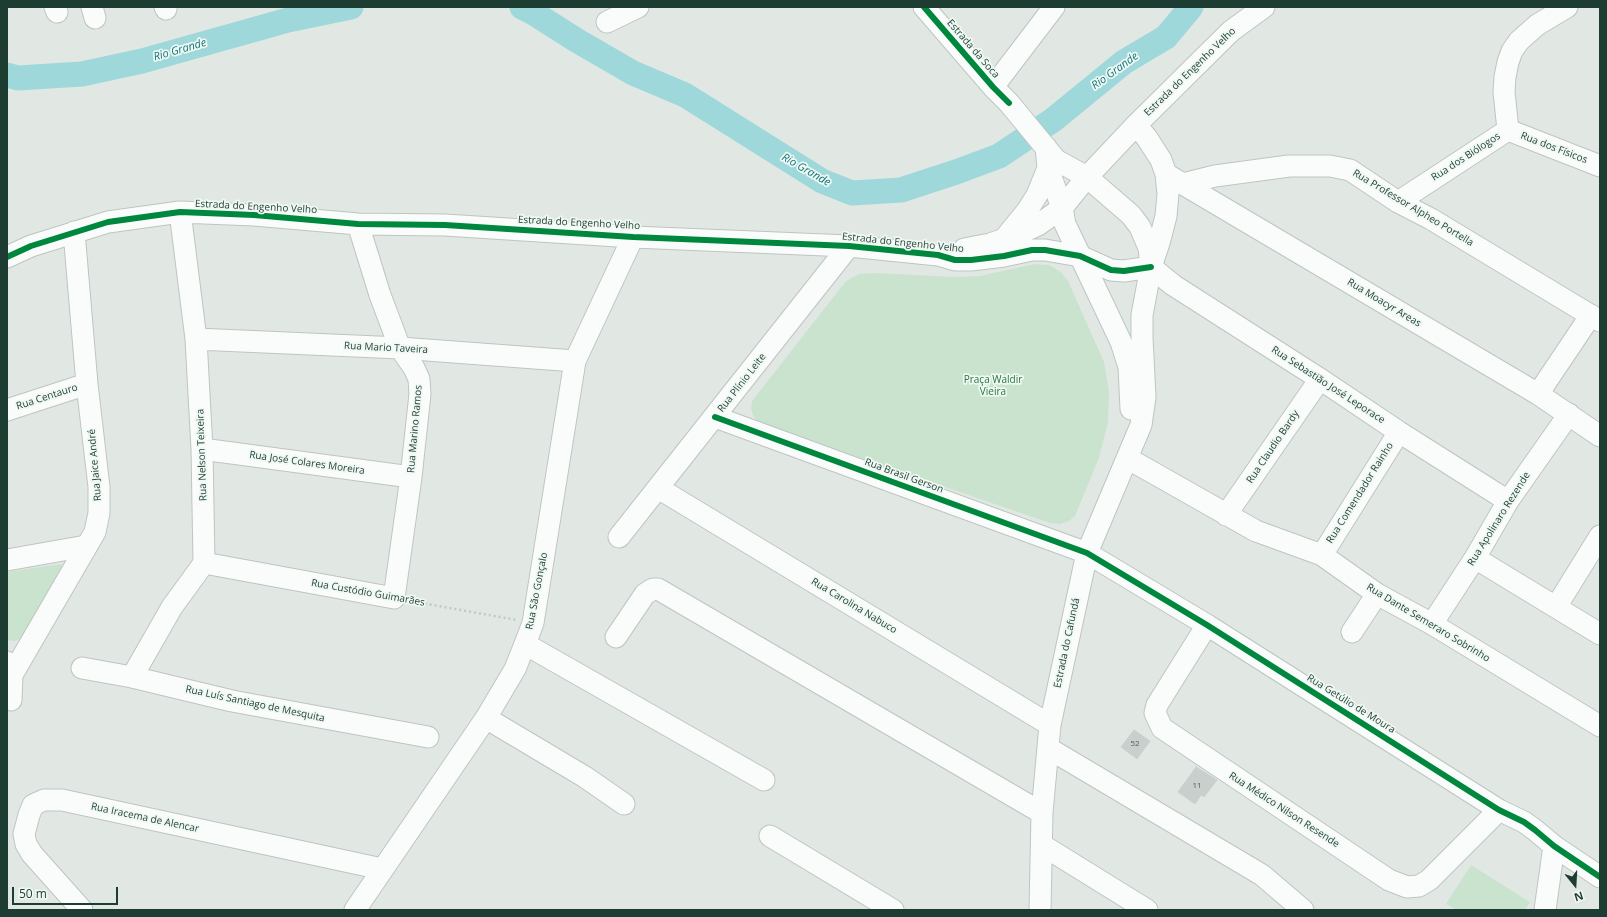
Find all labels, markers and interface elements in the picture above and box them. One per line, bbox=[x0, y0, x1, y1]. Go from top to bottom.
street label: Estrada da Soca bbox=[944, 17, 1002, 81]
street label: Estrada do Engenho Velho bbox=[1142, 25, 1238, 119]
water label: Rio Grande bbox=[152, 36, 208, 64]
water label: Rio Grande bbox=[1089, 50, 1141, 92]
street label: Rua dos Biólogos bbox=[1429, 130, 1503, 184]
street label: Rua dos Físicos bbox=[1519, 130, 1589, 166]
water label: Rio Grande bbox=[779, 151, 833, 189]
street label: Rua Professor Alpheo Portella bbox=[1350, 167, 1476, 249]
street label: Estrada do Engenho Velho bbox=[195, 198, 317, 216]
street label: Estrada do Engenho Velho bbox=[518, 214, 640, 232]
street label: Estrada do Engenho Velho bbox=[842, 231, 964, 255]
street label: Rua Moacyr Areas bbox=[1345, 276, 1423, 330]
street label: Rua Mario Taveira bbox=[344, 340, 428, 356]
street label: Rua Sebastião José Leporace bbox=[1269, 344, 1387, 426]
street label: Rua Plínio Leite bbox=[715, 351, 769, 415]
park label: Praça Waldir Vieira bbox=[964, 374, 1022, 398]
street label: Rua Centauro bbox=[15, 381, 79, 413]
street label: Rua Marino Ramos bbox=[405, 385, 425, 473]
street label: Rua Claudio Bardy bbox=[1244, 408, 1302, 486]
street label: Rua Nelson Teixeira bbox=[194, 409, 210, 501]
street label: Rua Jaice André bbox=[86, 428, 104, 502]
street label: Rua Comendador Rainho bbox=[1324, 440, 1396, 546]
street label: Rua José Colares Moreira bbox=[248, 449, 366, 477]
street label: Rua Brasil Gerson bbox=[863, 456, 945, 496]
street label: Rua Apolinaro Rezende bbox=[1465, 470, 1533, 568]
street label: Rua São Gonçalo bbox=[524, 551, 550, 631]
street label: Rua Carolina Nabuco bbox=[809, 576, 899, 636]
street label: Rua Custódio Guimarães bbox=[310, 577, 426, 609]
street label: Rua Dante Semeraro Sobrinho bbox=[1364, 581, 1492, 665]
street label: Estrada do Cafundá bbox=[1052, 597, 1082, 689]
street label: Rua Getúlio de Moura bbox=[1305, 672, 1397, 736]
street label: Rua Luís Santiago de Mesquita bbox=[184, 683, 326, 725]
house number: 52 bbox=[1130, 739, 1140, 749]
street label: Rua Médico Nilson Resende bbox=[1227, 770, 1341, 850]
house number: 11 bbox=[1192, 781, 1202, 791]
street label: Rua Iracema de Alencar bbox=[90, 801, 200, 835]
north arrow bbox=[1555, 865, 1595, 905]
scale bar bbox=[14, 879, 120, 905]
text: 50 m bbox=[19, 885, 47, 902]
text: N bbox=[1572, 888, 1585, 905]

